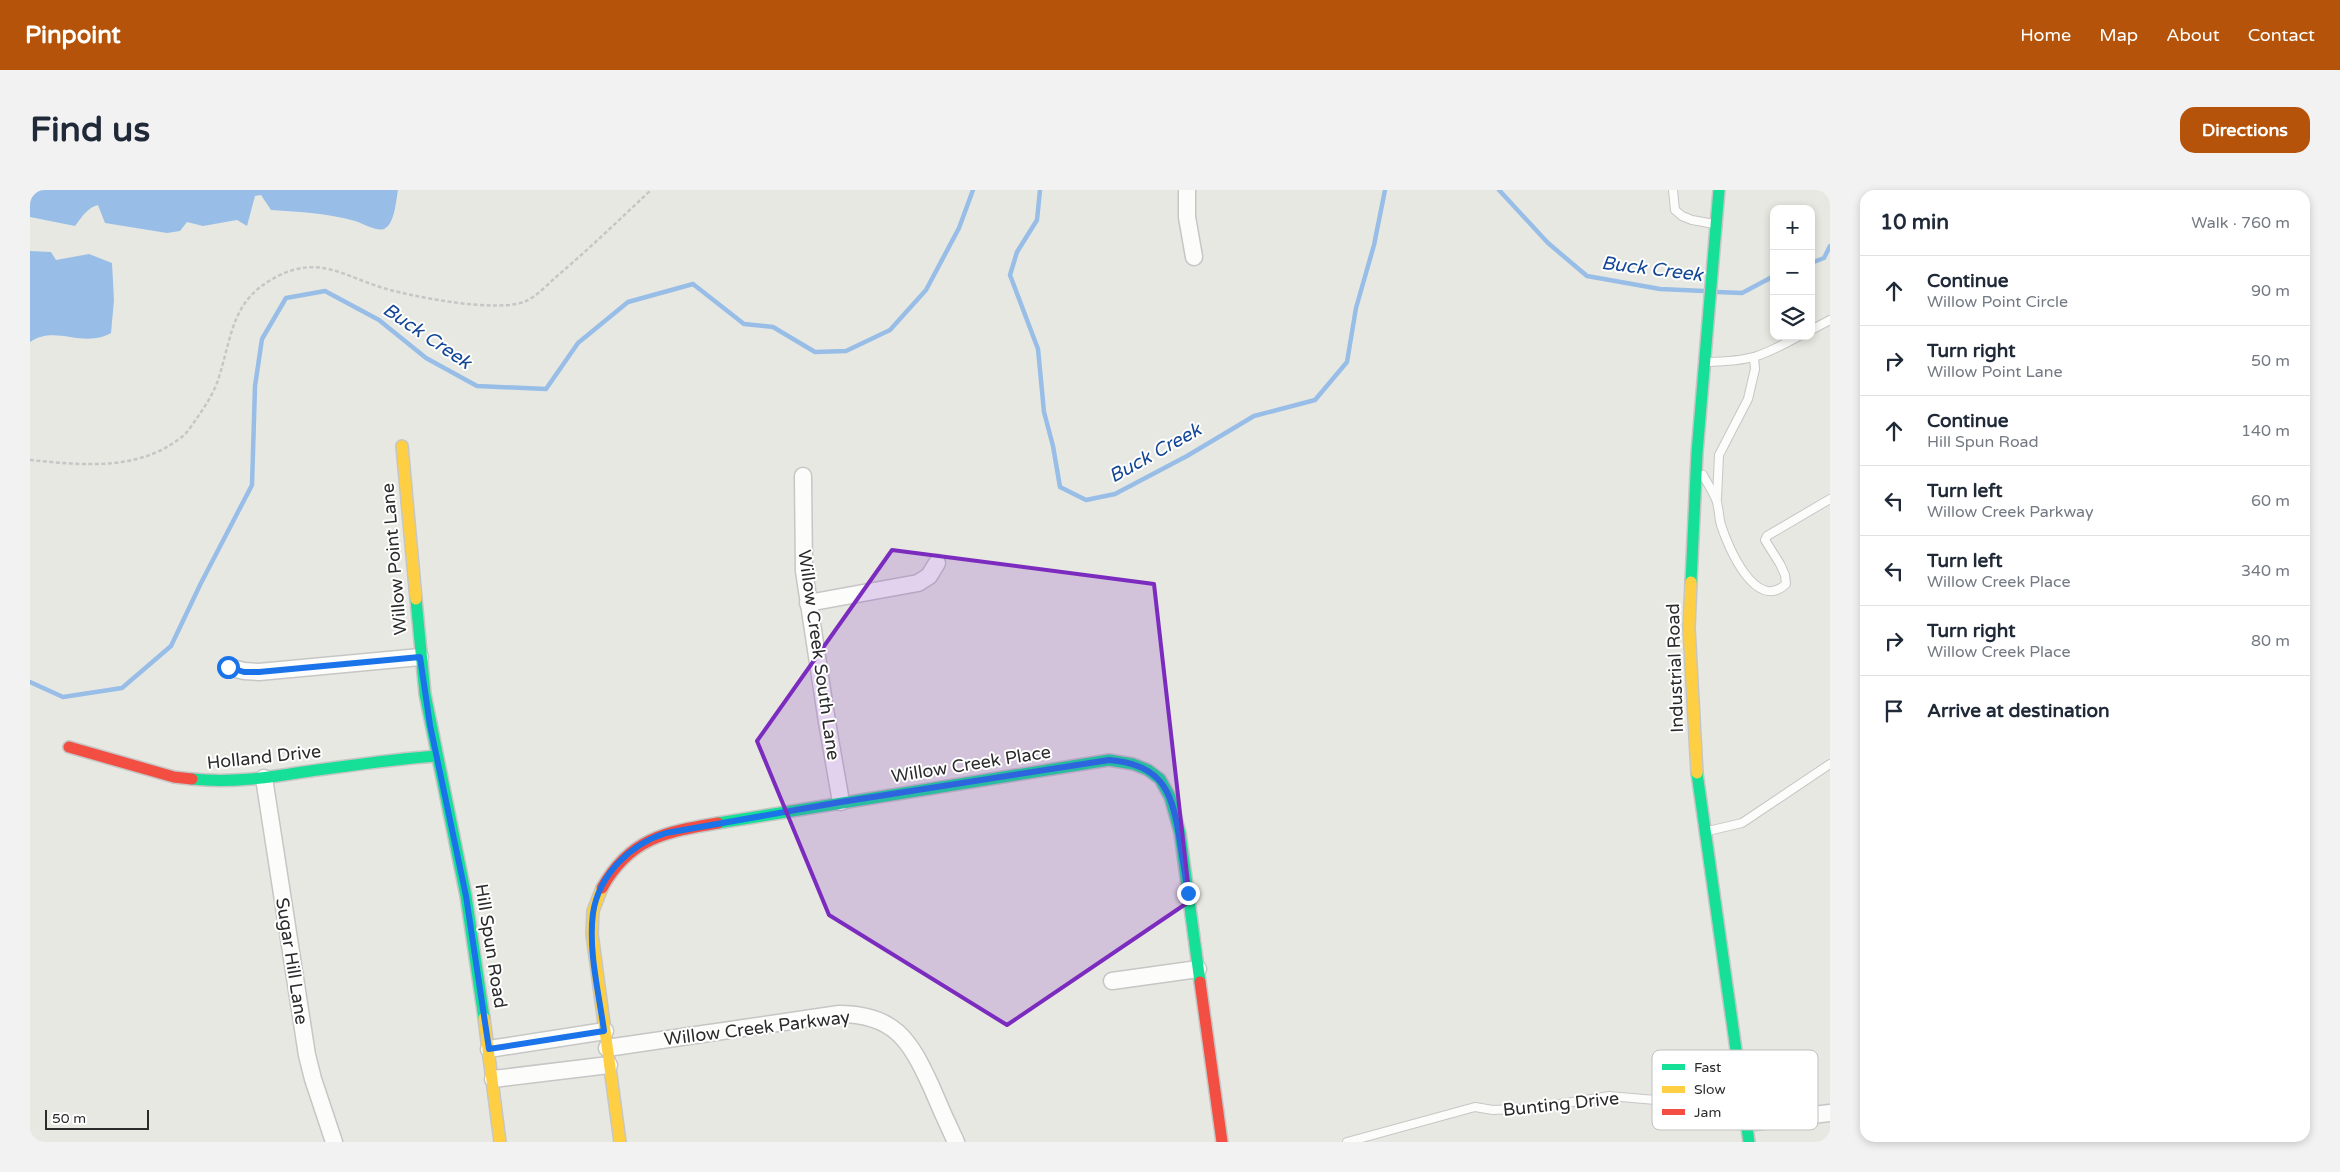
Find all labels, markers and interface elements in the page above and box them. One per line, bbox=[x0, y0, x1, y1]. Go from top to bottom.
text: Pinpoint bbox=[25, 21, 121, 50]
text: Home bbox=[2020, 24, 2071, 46]
text: Map bbox=[2099, 24, 2138, 46]
text: About bbox=[2166, 24, 2220, 46]
text: Contact bbox=[2248, 24, 2315, 46]
button: Directions bbox=[2180, 107, 2310, 153]
text: Find us bbox=[30, 109, 150, 151]
map controls bbox=[1770, 205, 1815, 340]
button: + bbox=[1770, 205, 1815, 250]
text: 10 min bbox=[1880, 210, 1949, 235]
text: Walk · 760 m bbox=[2191, 213, 2290, 233]
button: − bbox=[1770, 250, 1815, 295]
water label: Buck Creek bbox=[1600, 252, 1706, 286]
text: Continue bbox=[1927, 270, 2009, 292]
icon: ahead bbox=[1880, 277, 1908, 305]
text: 90 m bbox=[2251, 281, 2290, 301]
text: Willow Point Circle bbox=[1927, 292, 2068, 312]
button: layers bbox=[1770, 295, 1815, 340]
water label: Buck Creek bbox=[379, 298, 477, 375]
text: Turn right bbox=[1927, 340, 2015, 362]
icon: right bbox=[1880, 347, 1908, 375]
text: 50 m bbox=[2251, 351, 2290, 371]
text: Willow Point Lane bbox=[1927, 362, 2063, 382]
text: Continue bbox=[1927, 410, 2009, 432]
icon: ahead bbox=[1880, 417, 1908, 445]
water label: Buck Creek bbox=[1105, 418, 1206, 487]
text: 140 m bbox=[2241, 421, 2290, 441]
text: Hill Spun Road bbox=[1927, 432, 2039, 452]
text: Turn left bbox=[1927, 480, 2003, 502]
street label: Willow Point Lane bbox=[376, 482, 412, 636]
icon: left bbox=[1880, 487, 1908, 515]
text: 60 m bbox=[2251, 491, 2290, 511]
text: Willow Creek Parkway bbox=[1927, 502, 2094, 522]
street label: Willow Creek South Lane bbox=[793, 548, 845, 762]
text: Turn left bbox=[1927, 550, 2003, 572]
icon: left bbox=[1880, 557, 1908, 585]
text: 340 m bbox=[2241, 561, 2290, 581]
text: Willow Creek Place bbox=[1927, 572, 2070, 592]
street label: Industrial Road bbox=[1662, 603, 1688, 733]
text: Turn right bbox=[1927, 620, 2015, 642]
icon: right bbox=[1880, 627, 1908, 655]
text: 80 m bbox=[2251, 631, 2290, 651]
text: Willow Creek Place bbox=[1927, 642, 2070, 662]
route start bbox=[217, 656, 240, 679]
icon: arrive bbox=[1880, 697, 1908, 725]
text: Arrive at destination bbox=[1927, 700, 2110, 722]
street label: Holland Drive bbox=[206, 740, 322, 774]
street label: Willow Creek Place bbox=[890, 741, 1052, 787]
street label: Hill Spun Road bbox=[470, 882, 512, 1010]
route end bbox=[1177, 882, 1200, 905]
street label: Sugar Hill Lane bbox=[271, 896, 313, 1026]
street label: Willow Creek Parkway bbox=[663, 1006, 852, 1050]
legend bbox=[1652, 1050, 1818, 1130]
text: Fast bbox=[1694, 1059, 1722, 1076]
text: Slow bbox=[1694, 1081, 1726, 1098]
street label: Bunting Drive bbox=[1502, 1087, 1620, 1121]
text: Jam bbox=[1694, 1104, 1721, 1121]
scale bar bbox=[45, 1107, 149, 1130]
text: 50 m bbox=[52, 1110, 86, 1127]

